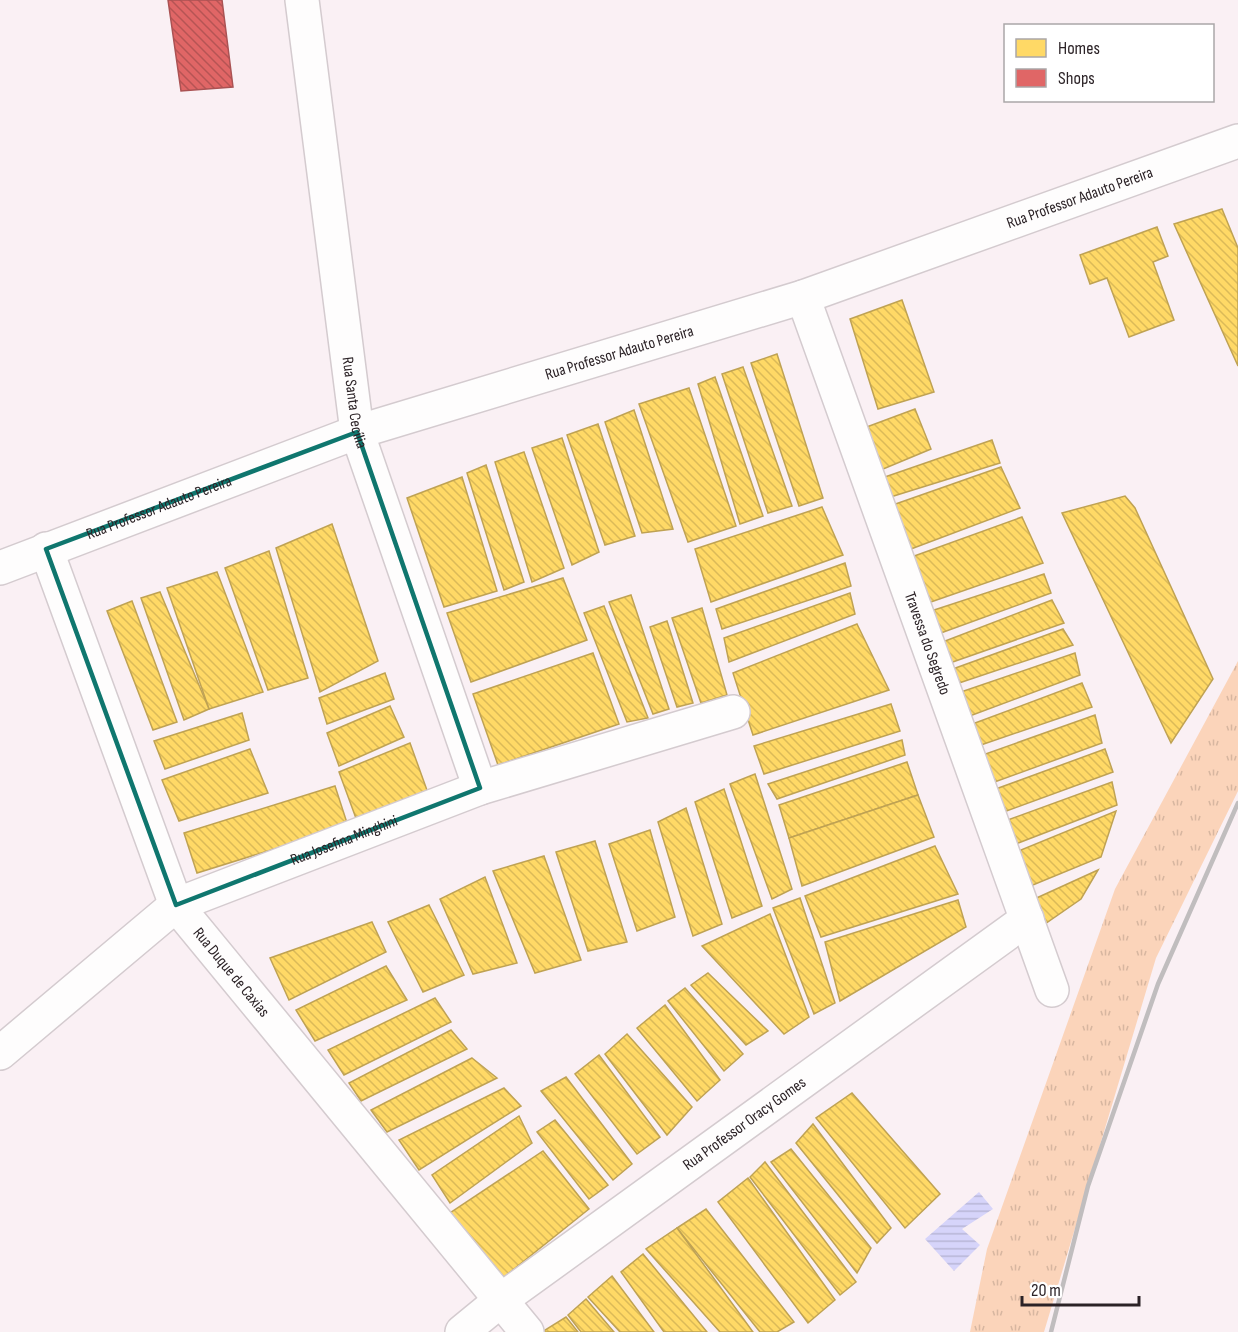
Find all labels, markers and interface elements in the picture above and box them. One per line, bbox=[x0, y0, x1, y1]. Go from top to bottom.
legend bbox=[1004, 24, 1214, 102]
text: Homes bbox=[1058, 38, 1100, 59]
text: Shops bbox=[1058, 68, 1095, 89]
street label: Rua Professor Adauto Pereira bbox=[1004, 163, 1155, 233]
street label: Rua Professor Adauto Pereira bbox=[543, 321, 696, 384]
street label: Rua Santa Cecília bbox=[338, 356, 371, 451]
street label: Rua Professor Adauto Pereira bbox=[84, 471, 234, 544]
street label: Travessa do Segredo bbox=[900, 589, 955, 697]
street label: Rua Josefina Minghini bbox=[288, 811, 400, 869]
street label: Rua Duque de Caxias bbox=[189, 924, 274, 1021]
street label: Rua Professor Oracy Gomes bbox=[679, 1073, 810, 1174]
scale bar bbox=[1022, 1269, 1139, 1307]
text: 20 m bbox=[1031, 1280, 1061, 1301]

